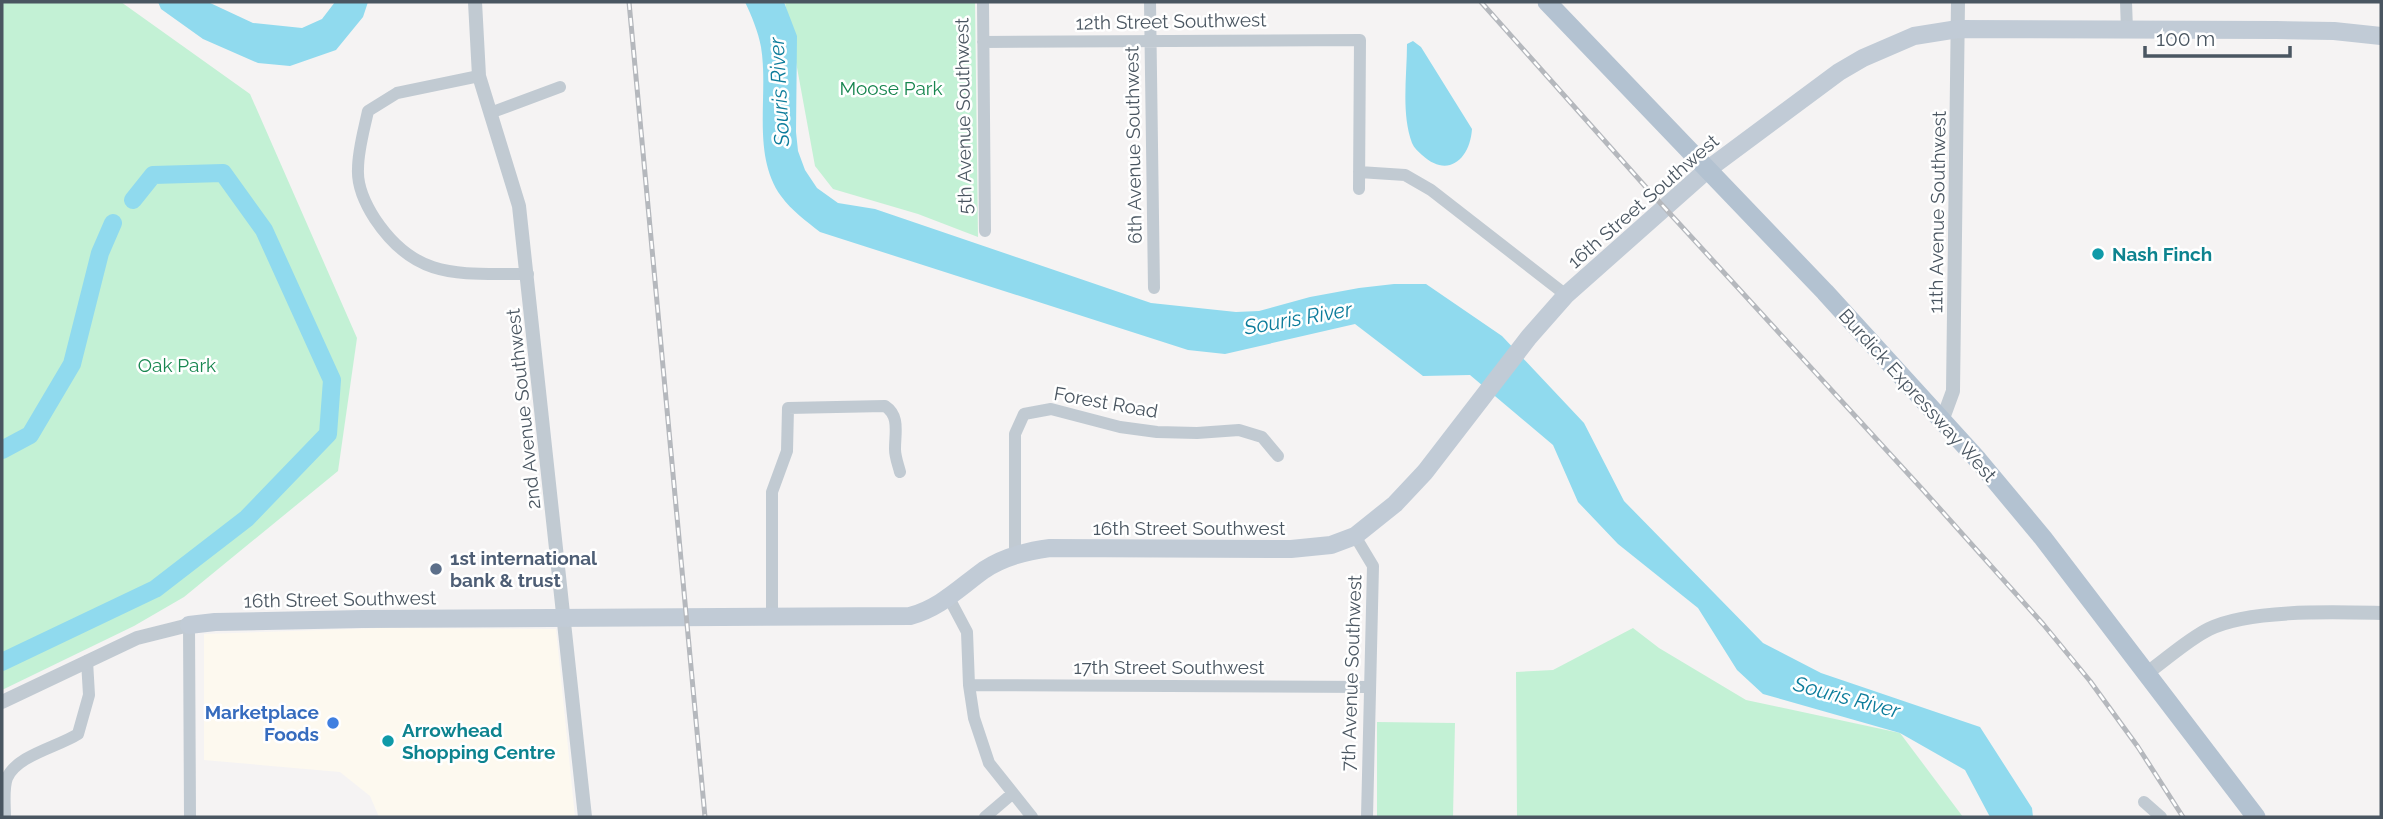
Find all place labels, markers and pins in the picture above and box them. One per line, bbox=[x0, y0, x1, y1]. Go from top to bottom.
place label: Nash Finch bbox=[2112, 243, 2212, 265]
marker: Nash Finch bbox=[2090, 246, 2106, 262]
place label: 1st international bank & trust bbox=[450, 547, 598, 591]
marker: 1st international bank & trust bbox=[428, 561, 444, 577]
place label: Marketplace Foods bbox=[205, 701, 319, 745]
marker: Marketplace Foods bbox=[325, 715, 341, 731]
place label: Arrowhead Shopping Centre bbox=[402, 719, 555, 763]
marker: Arrowhead Shopping Centre bbox=[380, 733, 396, 749]

